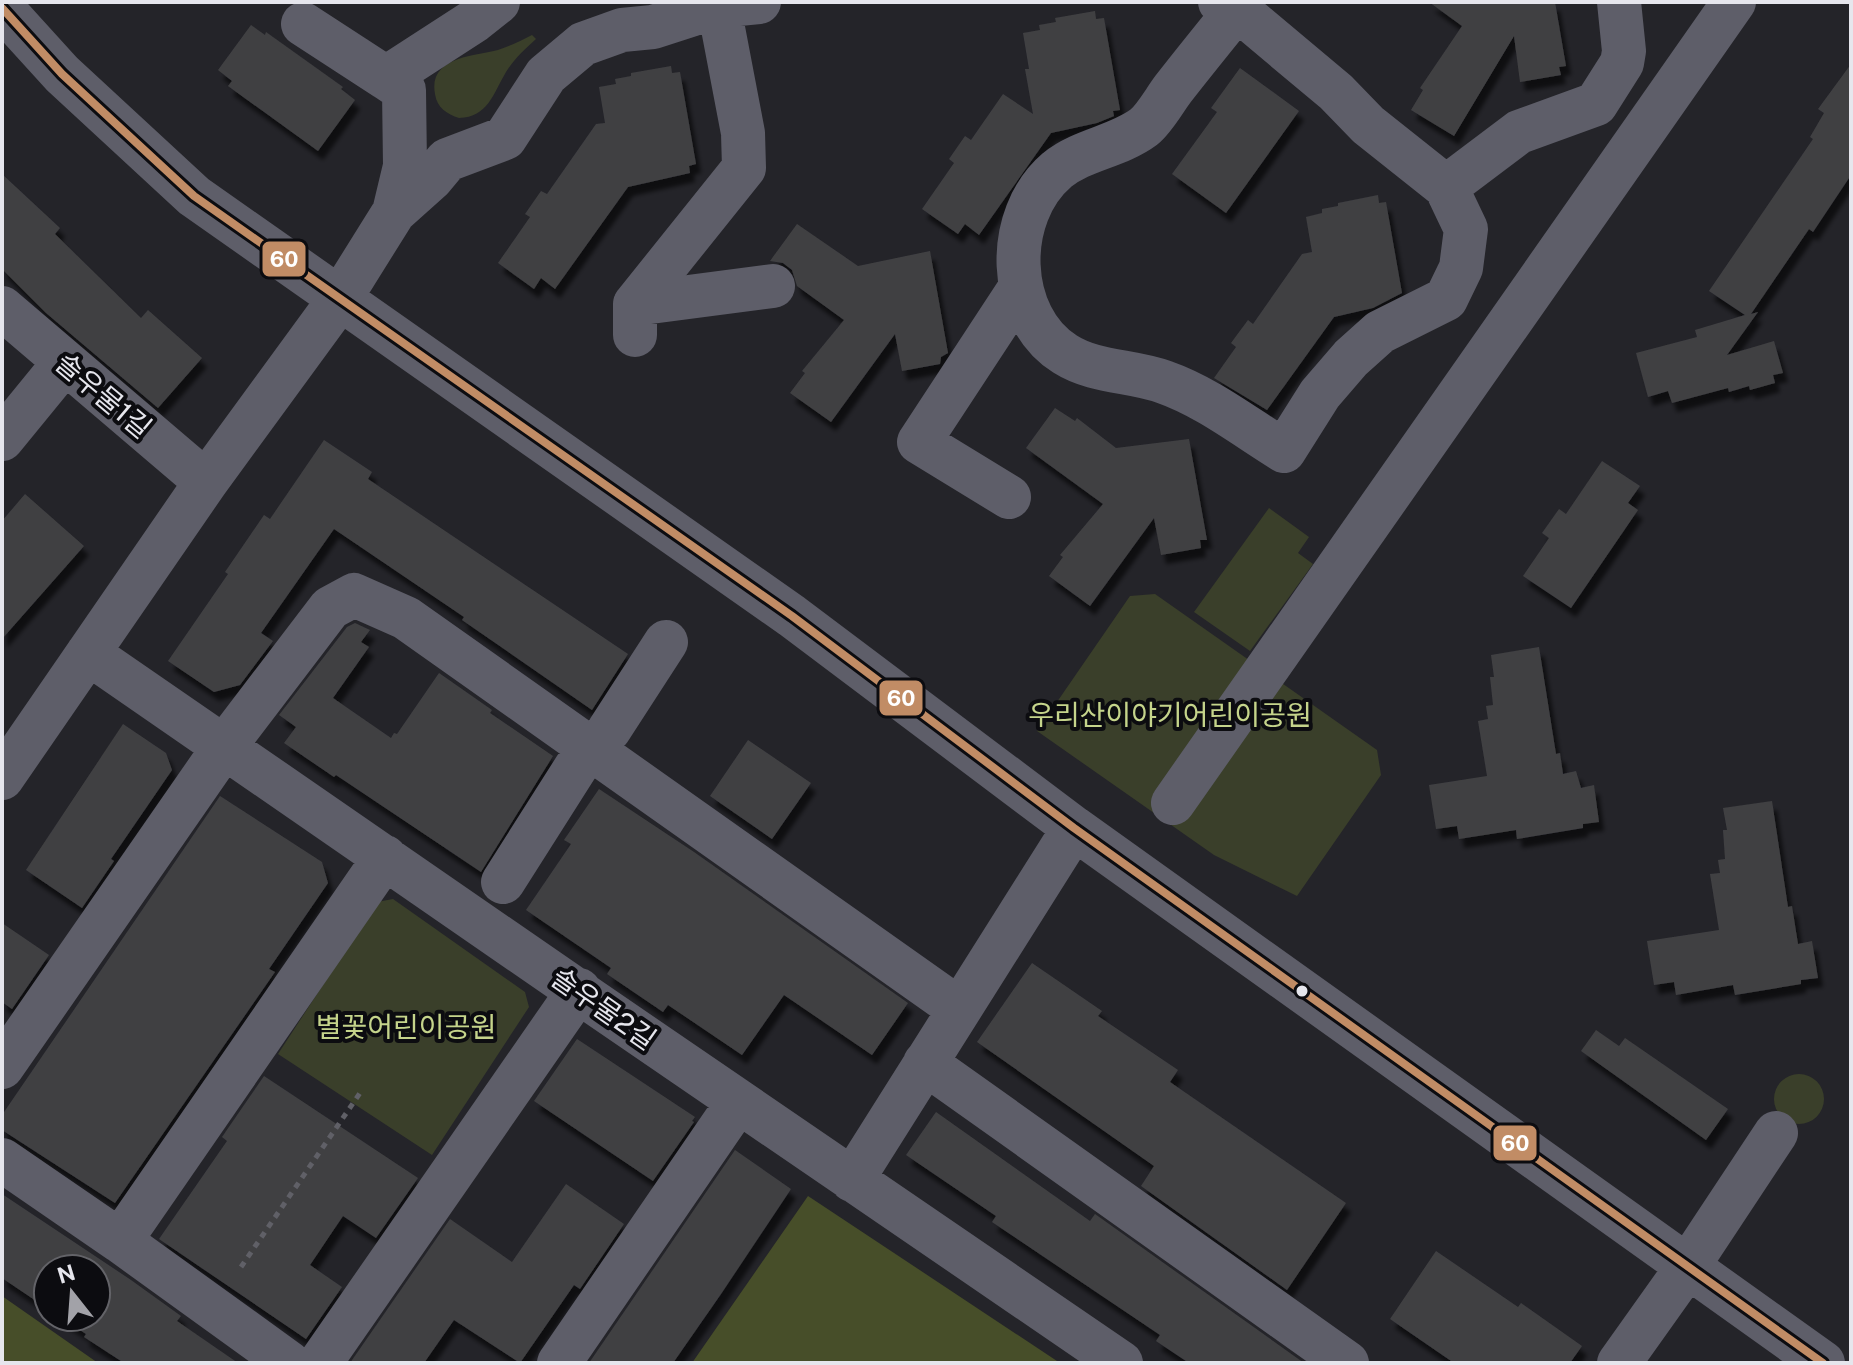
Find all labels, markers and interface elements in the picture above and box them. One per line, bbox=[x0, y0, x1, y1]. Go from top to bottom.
line badge: 60 bbox=[261, 240, 307, 278]
text: 60 bbox=[270, 246, 298, 272]
street label: 솔우물1길 bbox=[50, 346, 158, 444]
line badge: 60 bbox=[878, 679, 924, 717]
text: 60 bbox=[887, 685, 915, 711]
park label: 우리산이야기어린이공원 bbox=[1028, 698, 1312, 731]
street label: 솔우물2길 bbox=[545, 960, 663, 1056]
unlabelled marker bbox=[1294, 983, 1310, 999]
park label: 별꽃어린이공원 bbox=[316, 1010, 496, 1043]
line badge: 60 bbox=[1492, 1124, 1538, 1162]
text: 60 bbox=[1501, 1130, 1529, 1156]
north arrow bbox=[32, 1253, 112, 1333]
text: N bbox=[54, 1259, 78, 1289]

